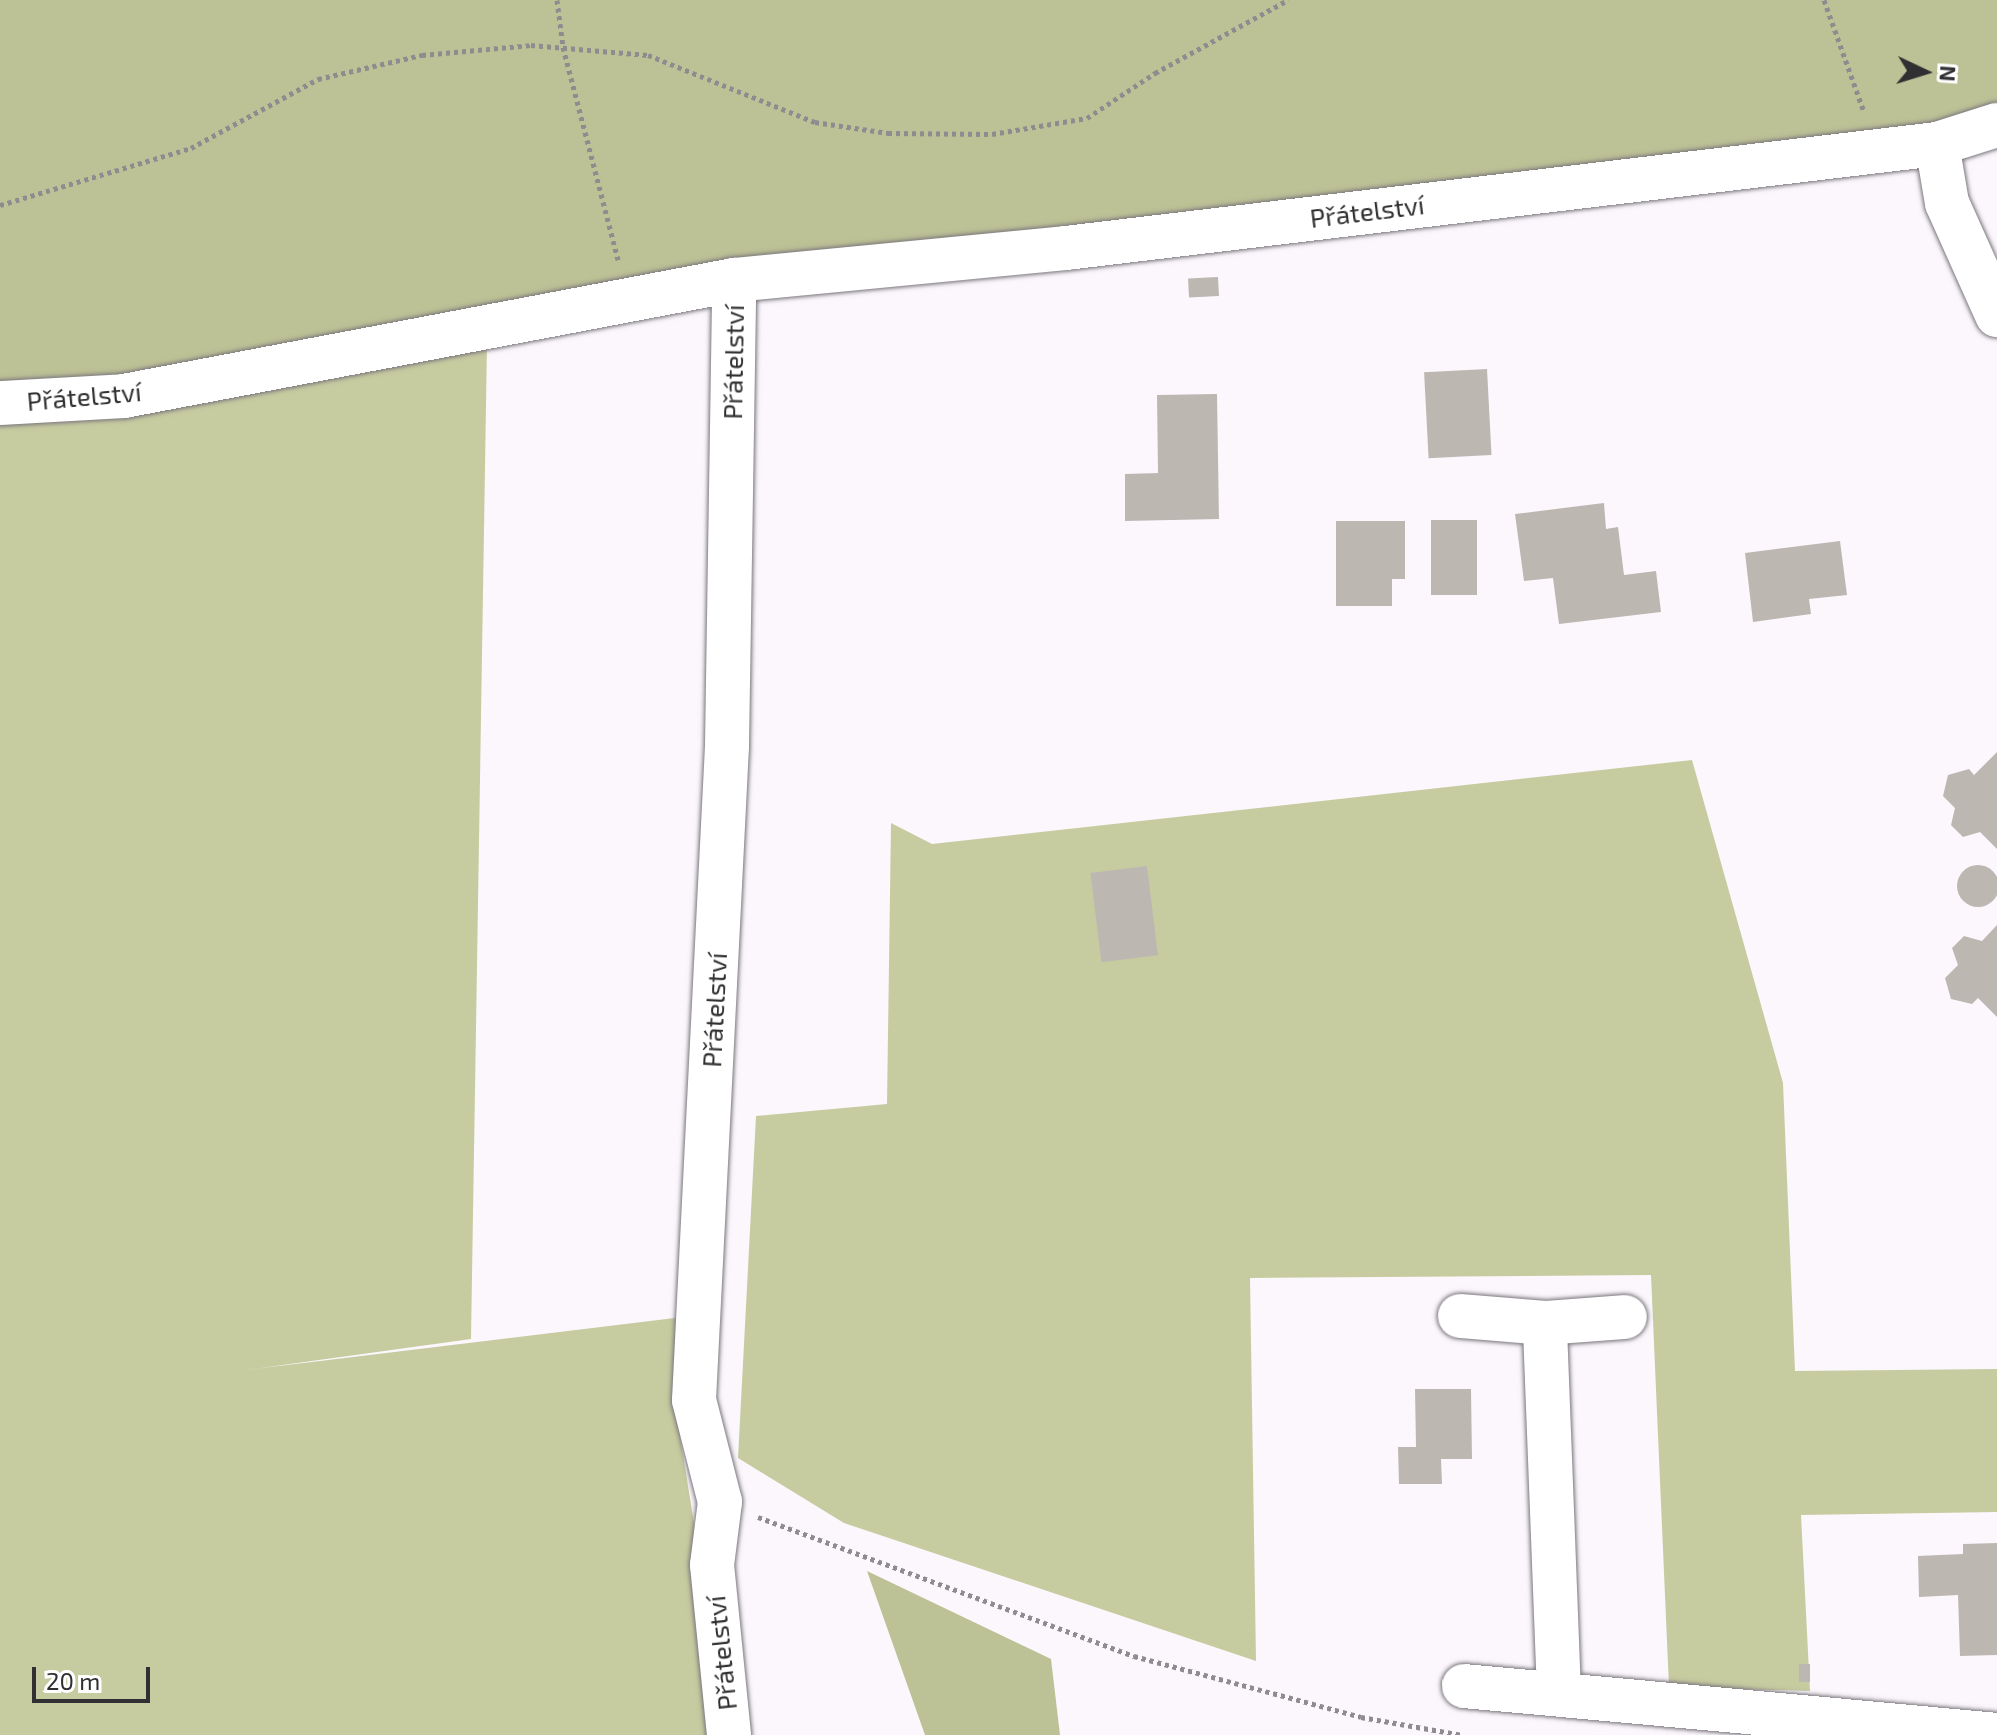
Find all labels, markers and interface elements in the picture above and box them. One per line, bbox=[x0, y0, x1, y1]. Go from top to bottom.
north arrow bbox=[1885, 32, 1965, 112]
text: N bbox=[1935, 65, 1962, 82]
street label: Přátelství bbox=[1308, 189, 1426, 233]
street label: Přátelství bbox=[716, 304, 750, 420]
street label: Přátelství bbox=[25, 375, 143, 417]
street label: Přátelství bbox=[695, 952, 733, 1068]
street label: Přátelství bbox=[699, 1594, 743, 1712]
scale bar bbox=[36, 1651, 154, 1701]
text: 20 m bbox=[46, 1666, 100, 1695]

